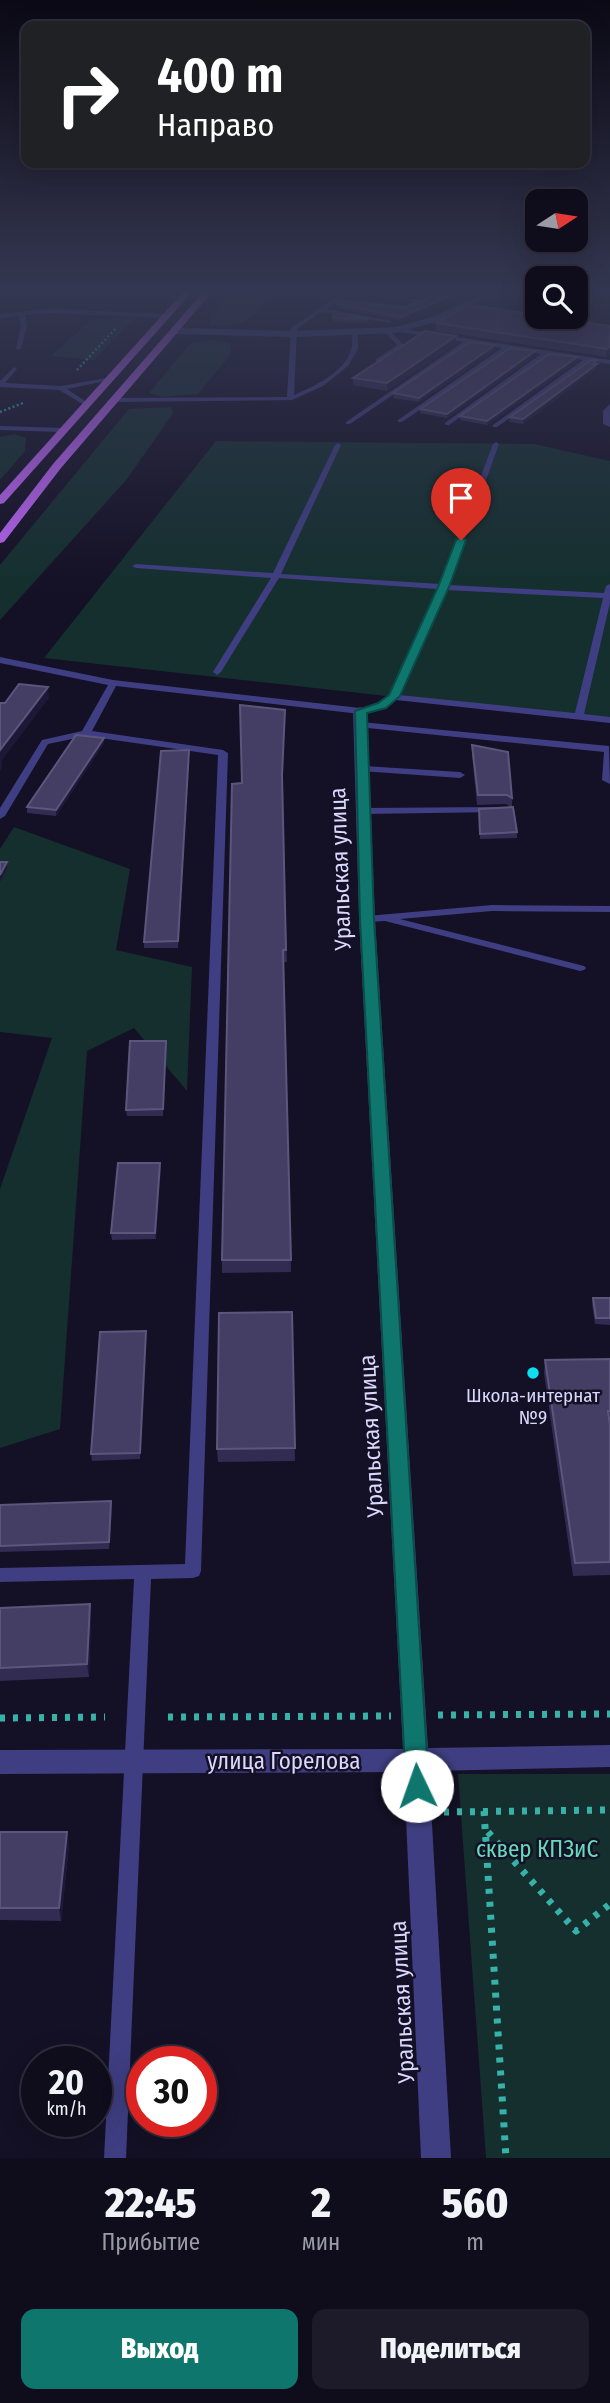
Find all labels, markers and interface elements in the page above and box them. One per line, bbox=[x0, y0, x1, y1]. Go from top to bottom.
text: 400 m bbox=[157, 46, 283, 105]
icon: right bbox=[42, 49, 133, 140]
text: Направо bbox=[157, 106, 274, 144]
north arrow bbox=[525, 189, 588, 252]
map controls bbox=[525, 189, 588, 329]
button: search bbox=[525, 266, 588, 329]
pin bbox=[431, 468, 491, 540]
icon: arrive bbox=[442, 479, 480, 517]
street label: Уральская улица bbox=[323, 787, 357, 952]
street label: Уральская улица bbox=[353, 1354, 389, 1519]
marker: Школа-интернат №9 bbox=[525, 1365, 541, 1381]
place label: Школа-интернат №9 bbox=[466, 1384, 600, 1429]
street label: улица Горелова bbox=[207, 1747, 361, 1775]
position arrow bbox=[380, 1749, 454, 1823]
park label: сквер КПЗиС bbox=[476, 1835, 598, 1863]
street label: Уральская улица bbox=[384, 1920, 420, 2085]
speed limit sign: 30 bbox=[126, 2046, 217, 2137]
text: 20 bbox=[49, 2061, 84, 2103]
text: km/h bbox=[46, 2098, 87, 2120]
text: 22:45 bbox=[105, 2178, 197, 2228]
text: 2 bbox=[311, 2178, 331, 2228]
text: 560 bbox=[442, 2178, 508, 2228]
text: Прибытие bbox=[101, 2228, 200, 2256]
text: мин bbox=[302, 2228, 340, 2256]
text: m bbox=[466, 2228, 484, 2256]
button: Выход bbox=[21, 2309, 298, 2389]
button: Поделиться bbox=[312, 2309, 589, 2389]

